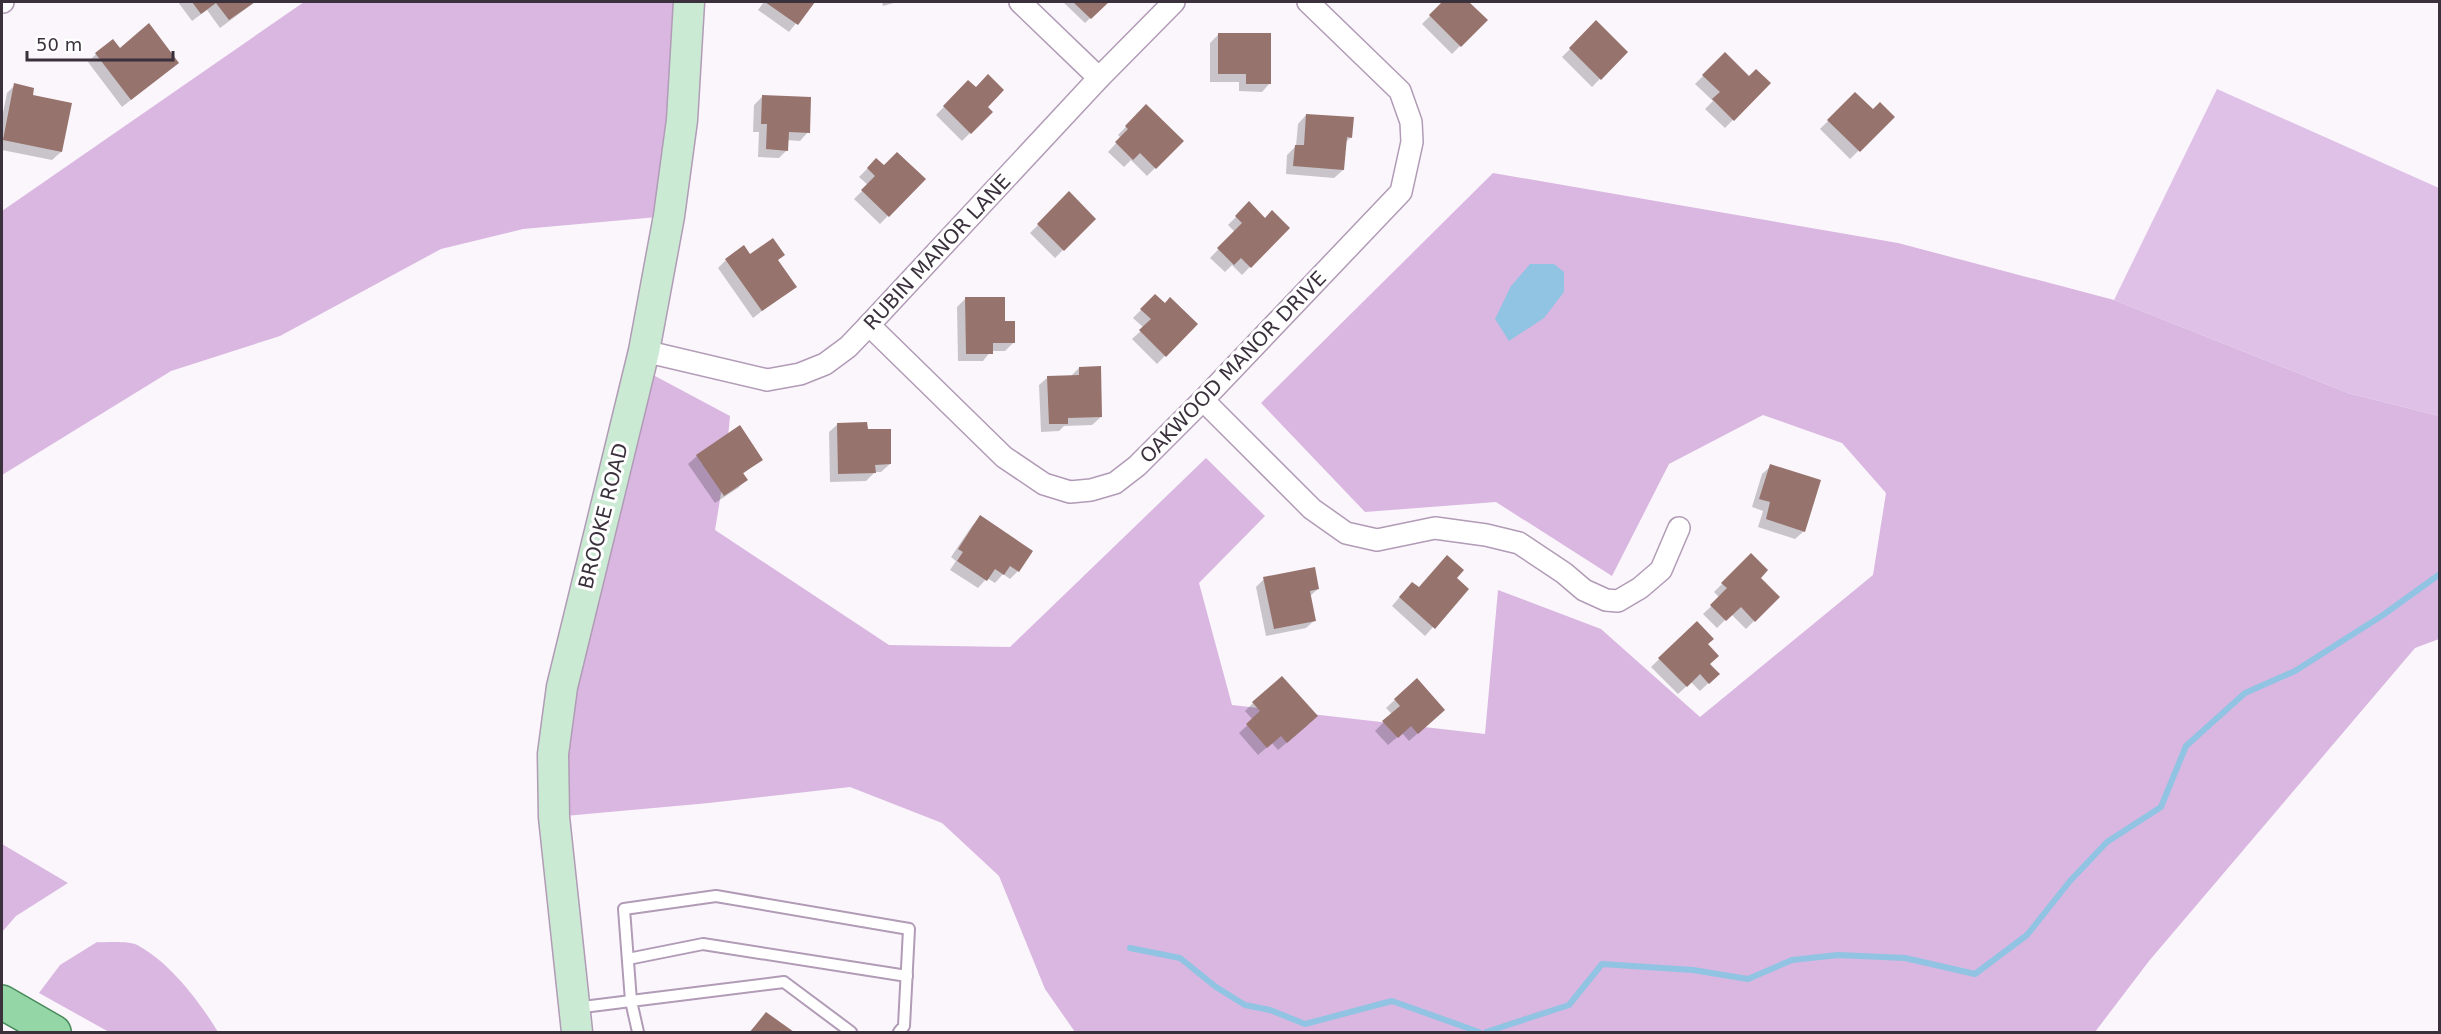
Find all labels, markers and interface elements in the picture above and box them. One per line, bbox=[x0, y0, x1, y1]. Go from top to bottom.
scale bar bbox=[27, 24, 172, 62]
text: 50 m bbox=[36, 34, 82, 55]
street label: RUBIN MANOR LANE bbox=[859, 169, 1015, 335]
street label: OAKWOOD MANOR DRIVE bbox=[1135, 266, 1331, 468]
street label: BROOKE ROAD bbox=[573, 441, 633, 591]

